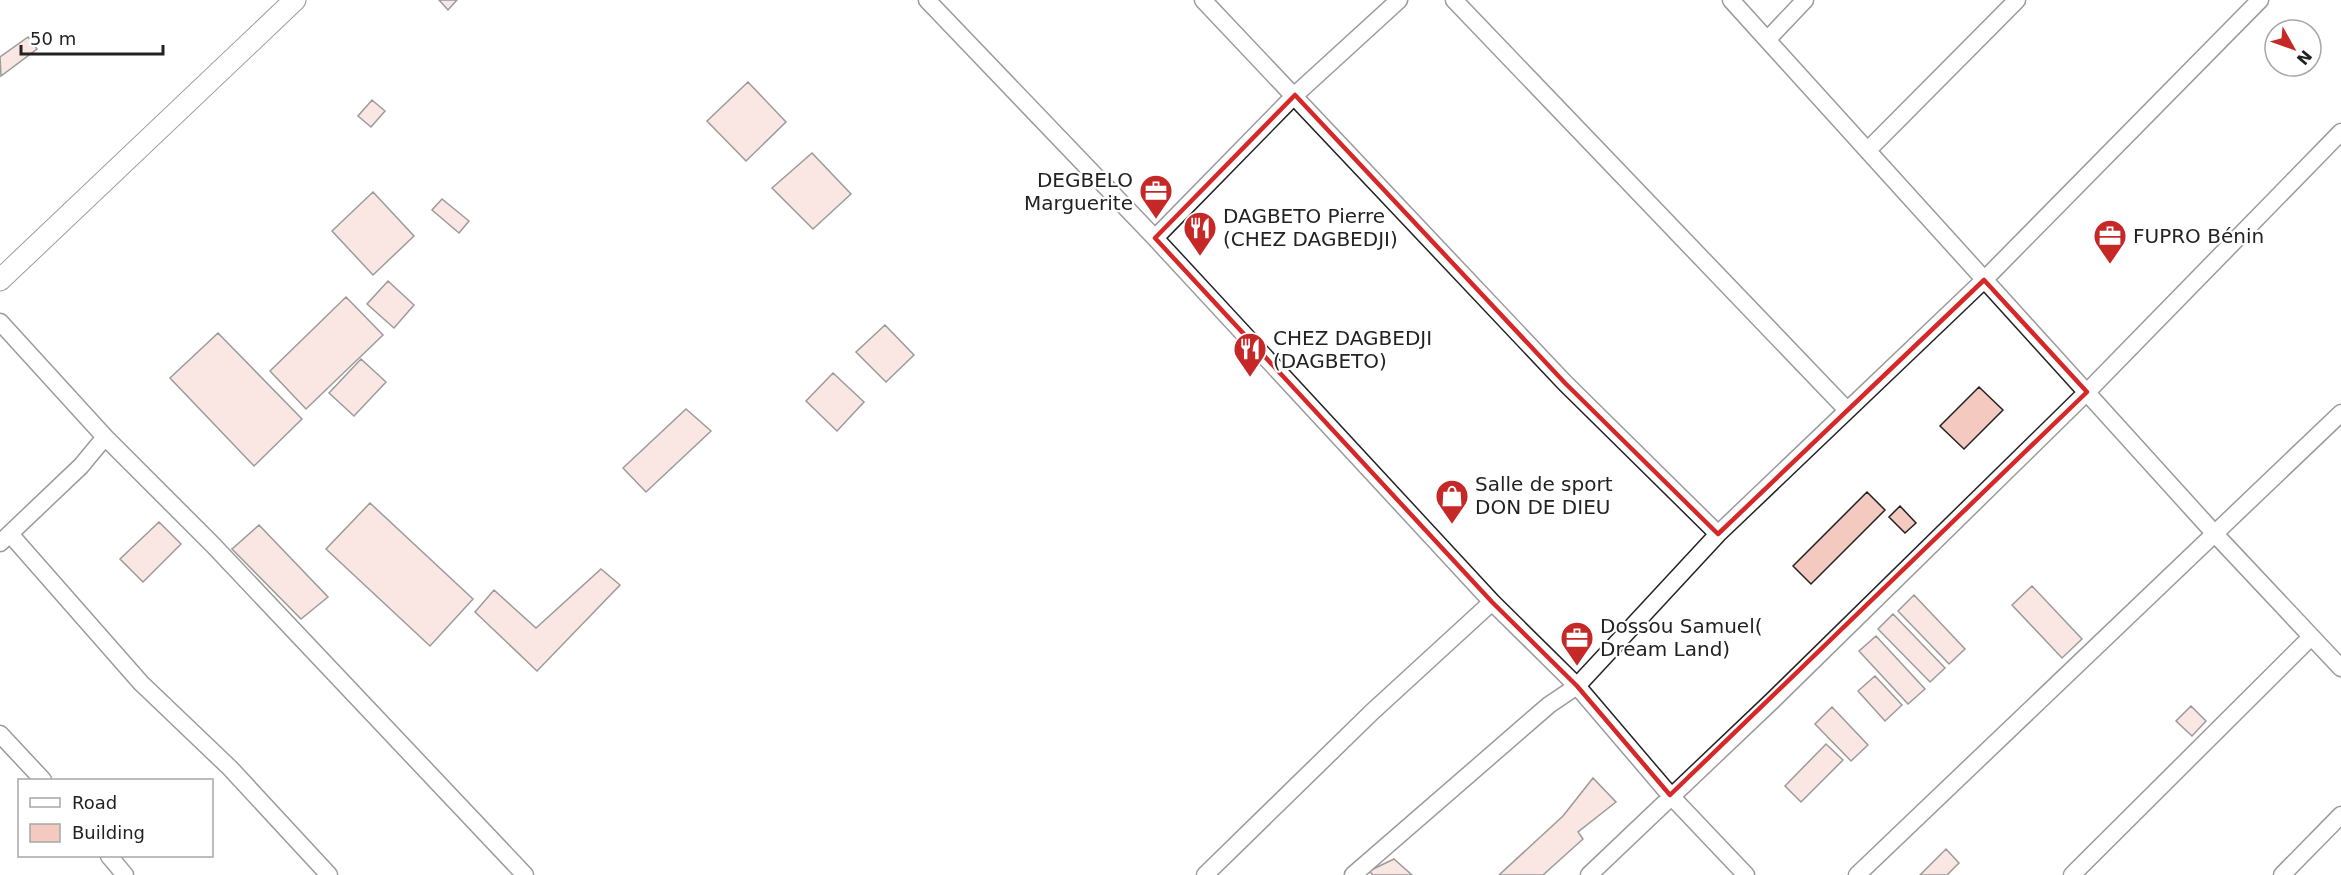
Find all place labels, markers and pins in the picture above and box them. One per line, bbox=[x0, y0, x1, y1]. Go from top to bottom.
place label: DEGBELO Marguerite bbox=[1024, 168, 1133, 215]
office icon: DEGBELO Marguerite bbox=[1138, 173, 1174, 220]
place label: DAGBETO Pierre (CHEZ DAGBEDJI) bbox=[1223, 204, 1398, 251]
restaurant icon: DAGBETO Pierre (CHEZ DAGBEDJI) bbox=[1182, 210, 1218, 257]
office icon: FUPRO Bénin bbox=[2092, 218, 2128, 265]
place label: FUPRO Bénin bbox=[2133, 224, 2264, 248]
place label: CHEZ DAGBEDJI (DAGBETO) bbox=[1273, 326, 1432, 373]
restaurant icon: CHEZ DAGBEDJI (DAGBETO) bbox=[1232, 331, 1268, 378]
place label: Salle de sport DON DE DIEU bbox=[1475, 472, 1613, 519]
shop icon: Salle de sport DON DE DIEU bbox=[1434, 478, 1470, 525]
place label: Dossou Samuel( Dream Land) bbox=[1600, 614, 1763, 661]
office icon: Dossou Samuel( Dream Land) bbox=[1559, 620, 1595, 667]

